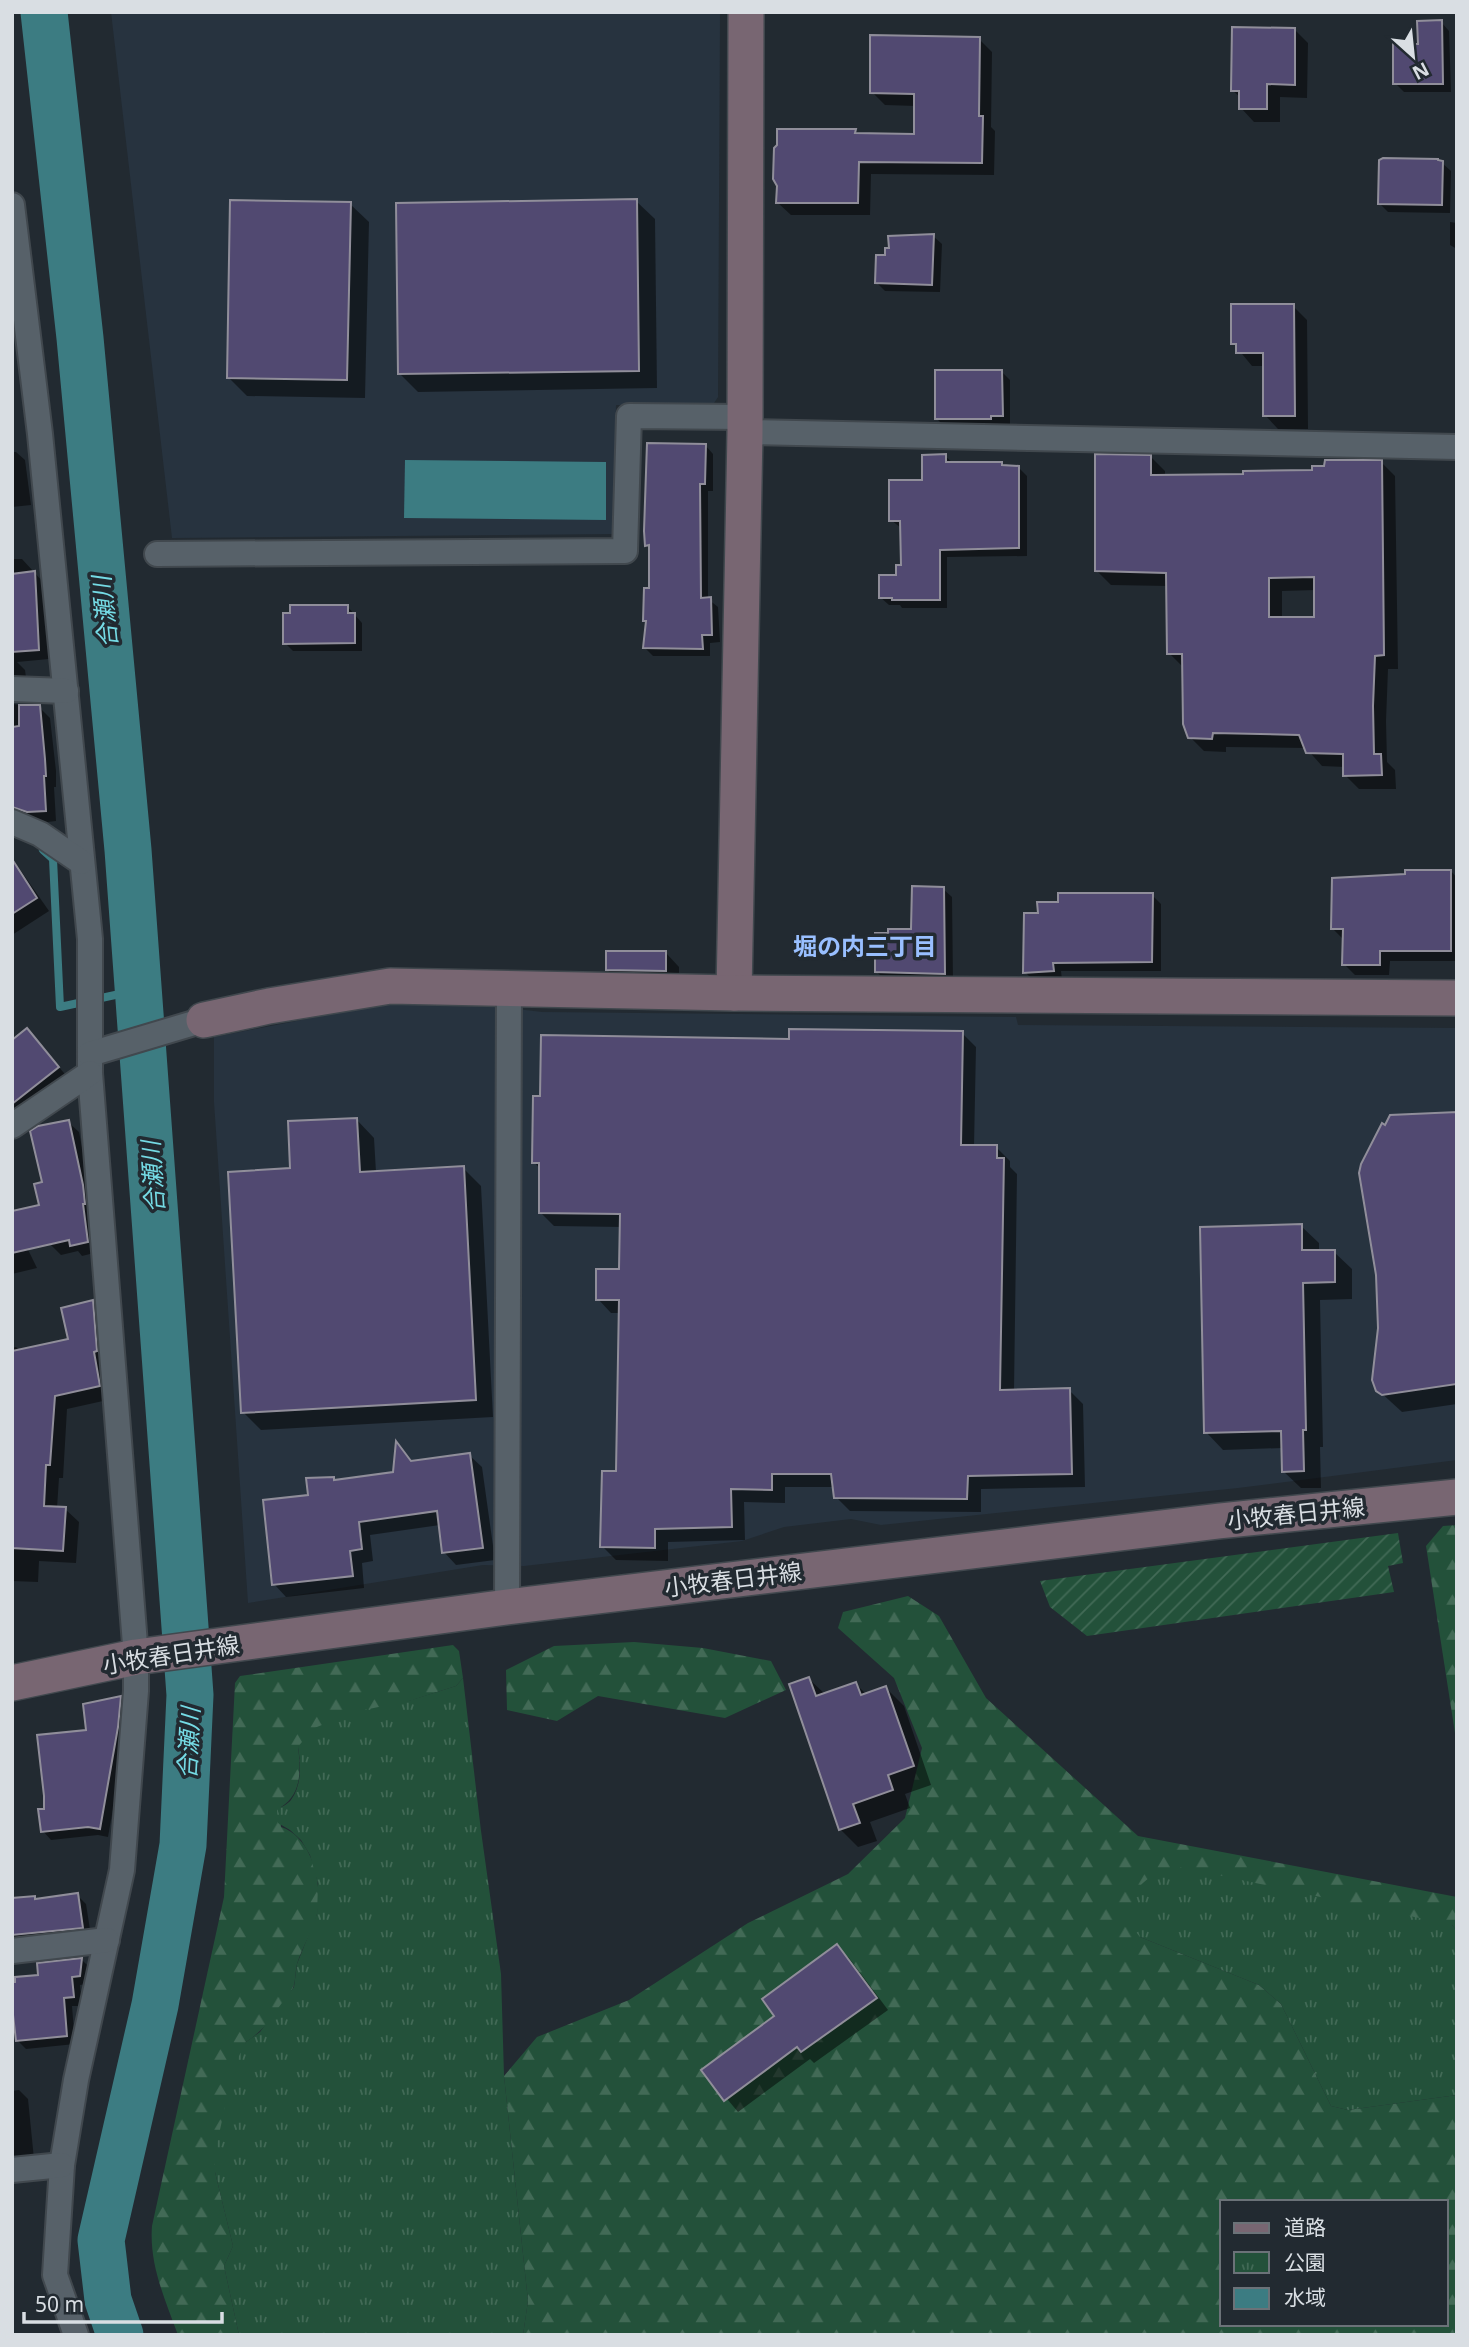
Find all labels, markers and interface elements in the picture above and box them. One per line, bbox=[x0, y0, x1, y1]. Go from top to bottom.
north arrow bbox=[1378, 21, 1448, 91]
text: N bbox=[1408, 56, 1434, 86]
water label: 合瀬川 bbox=[84, 571, 124, 650]
district label: 堀の内三丁目 bbox=[793, 929, 937, 962]
water label: 合瀬川 bbox=[133, 1137, 171, 1214]
street label: 小牧春日井線 bbox=[1226, 1490, 1366, 1536]
street label: 小牧春日井線 bbox=[663, 1555, 803, 1603]
street label: 小牧春日井線 bbox=[100, 1627, 242, 1681]
water label: 合瀬川 bbox=[170, 1703, 207, 1780]
legend bbox=[1220, 2200, 1448, 2326]
text: 道路 bbox=[1284, 2213, 1326, 2241]
text: 公園 bbox=[1284, 2248, 1326, 2276]
scale bar bbox=[24, 2280, 222, 2324]
text: 水域 bbox=[1284, 2283, 1326, 2311]
text: 50 m bbox=[35, 2290, 84, 2318]

